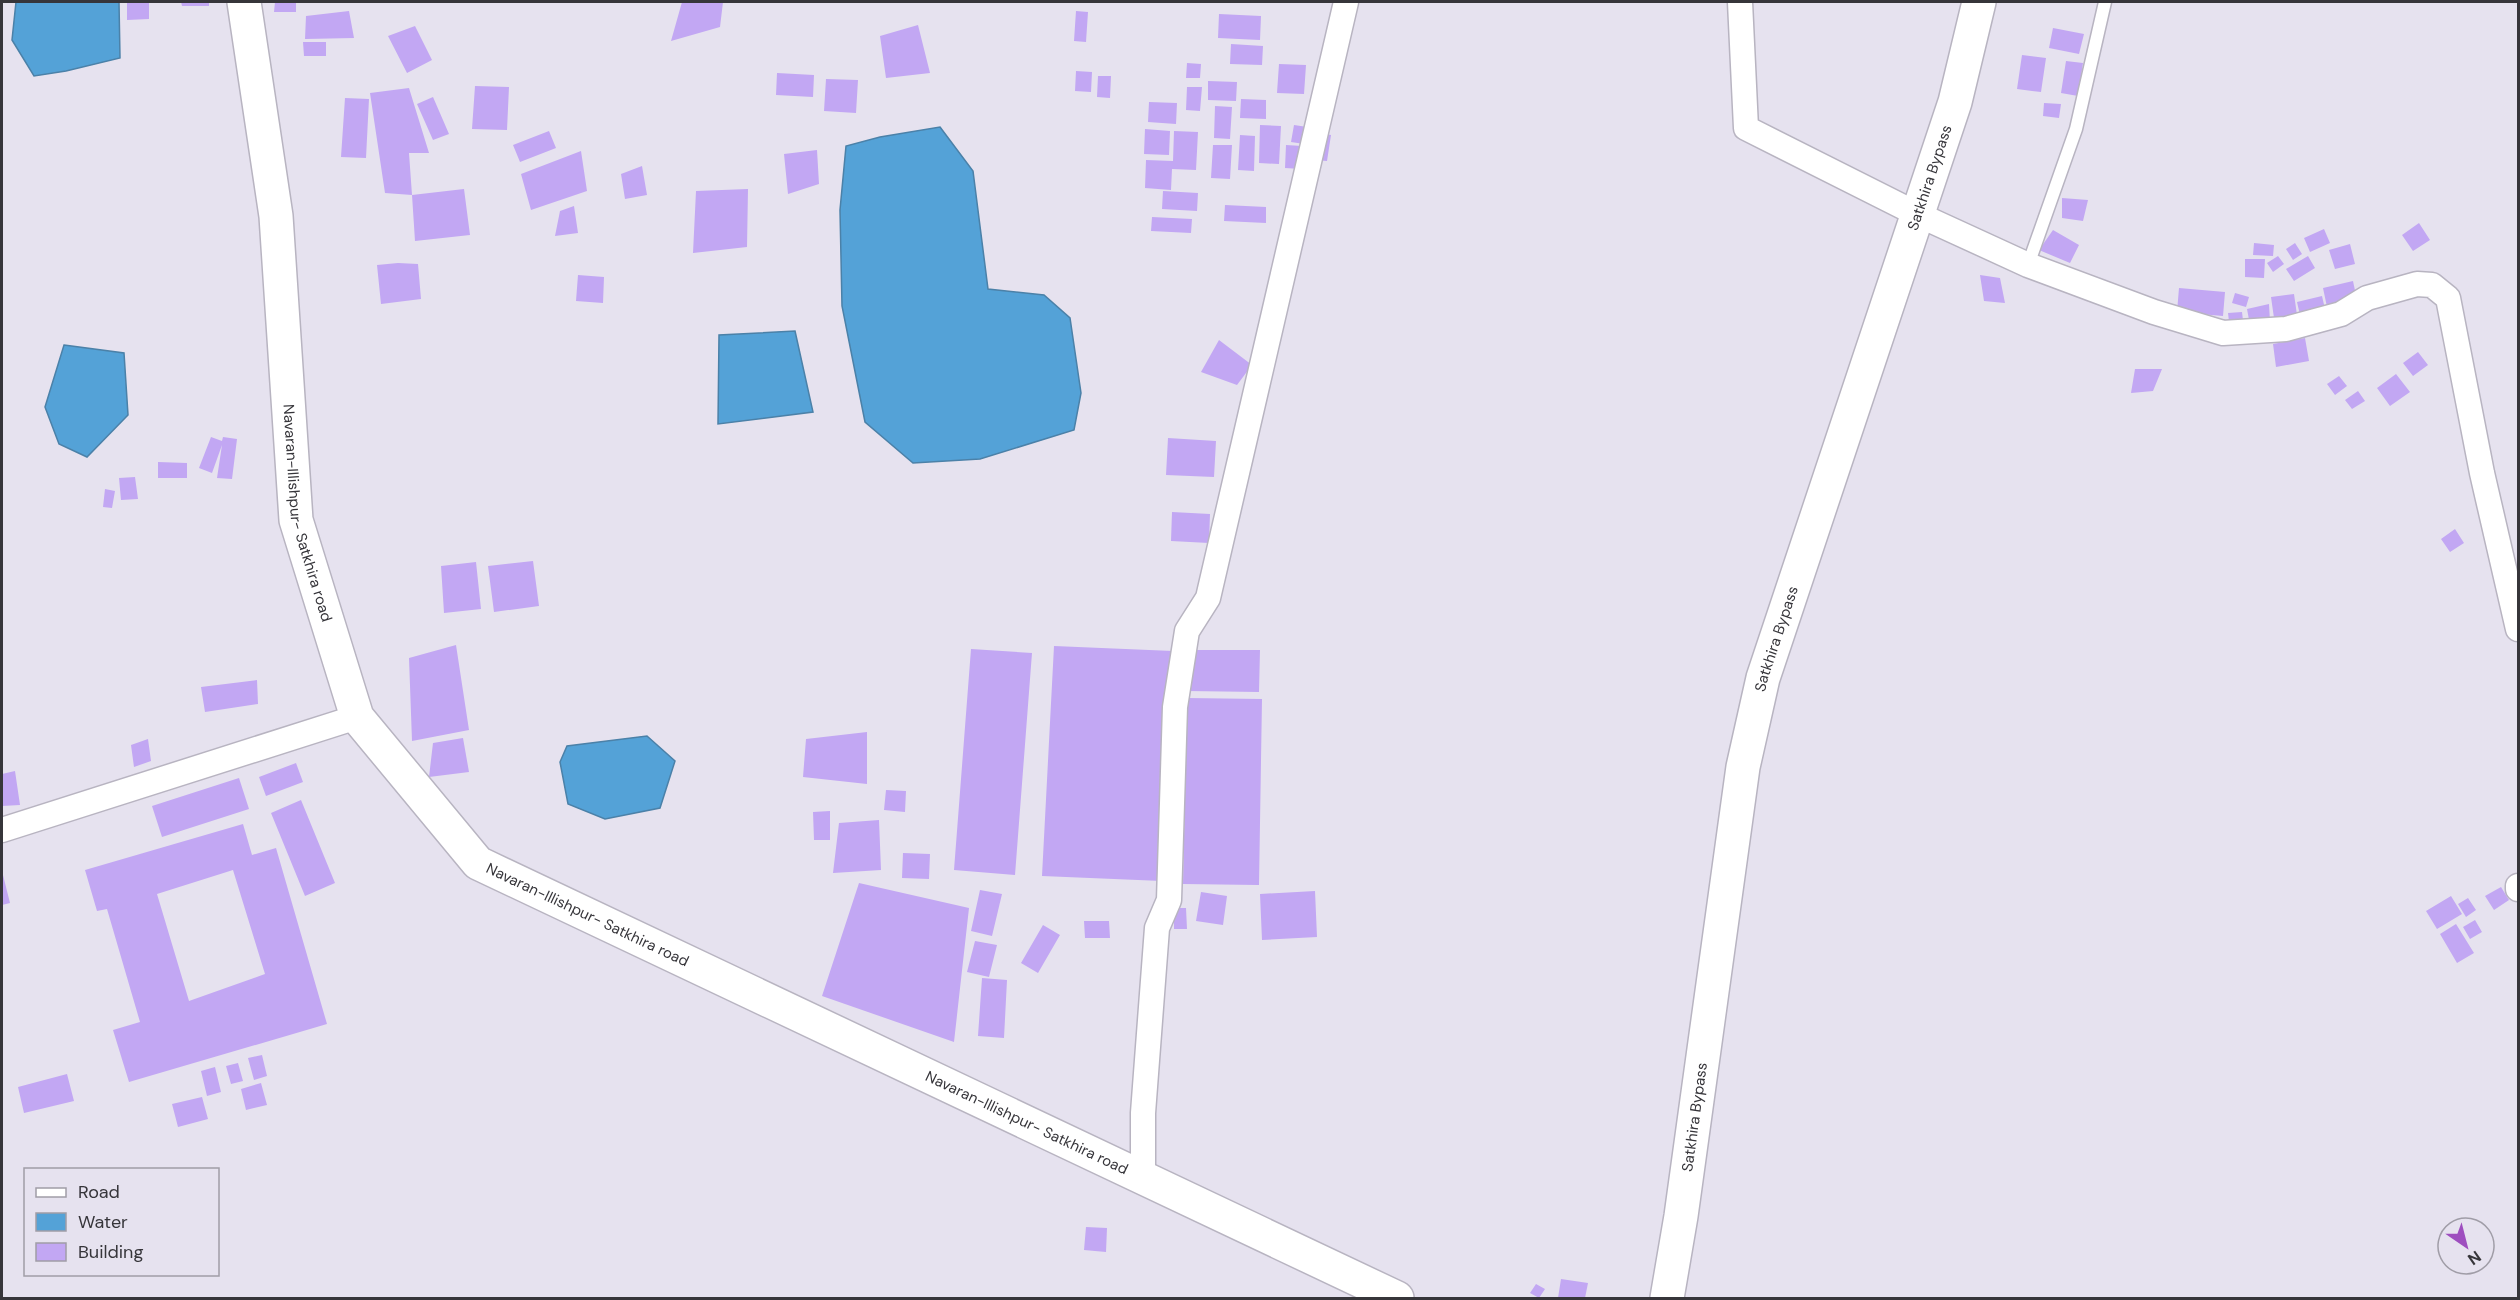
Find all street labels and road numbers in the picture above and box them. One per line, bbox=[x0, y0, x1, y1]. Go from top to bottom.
street label: Satkhira Bypass bbox=[1903, 122, 1957, 233]
street label: Navaran-Illishpur- Satkhira road bbox=[278, 404, 337, 624]
street label: Satkhira Bypass bbox=[1750, 583, 1803, 694]
street label: Navaran-Illishpur- Satkhira road bbox=[483, 858, 692, 971]
street label: Satkhira Bypass bbox=[1677, 1061, 1712, 1173]
street label: Navaran-Illishpur- Satkhira road bbox=[922, 1066, 1131, 1179]

